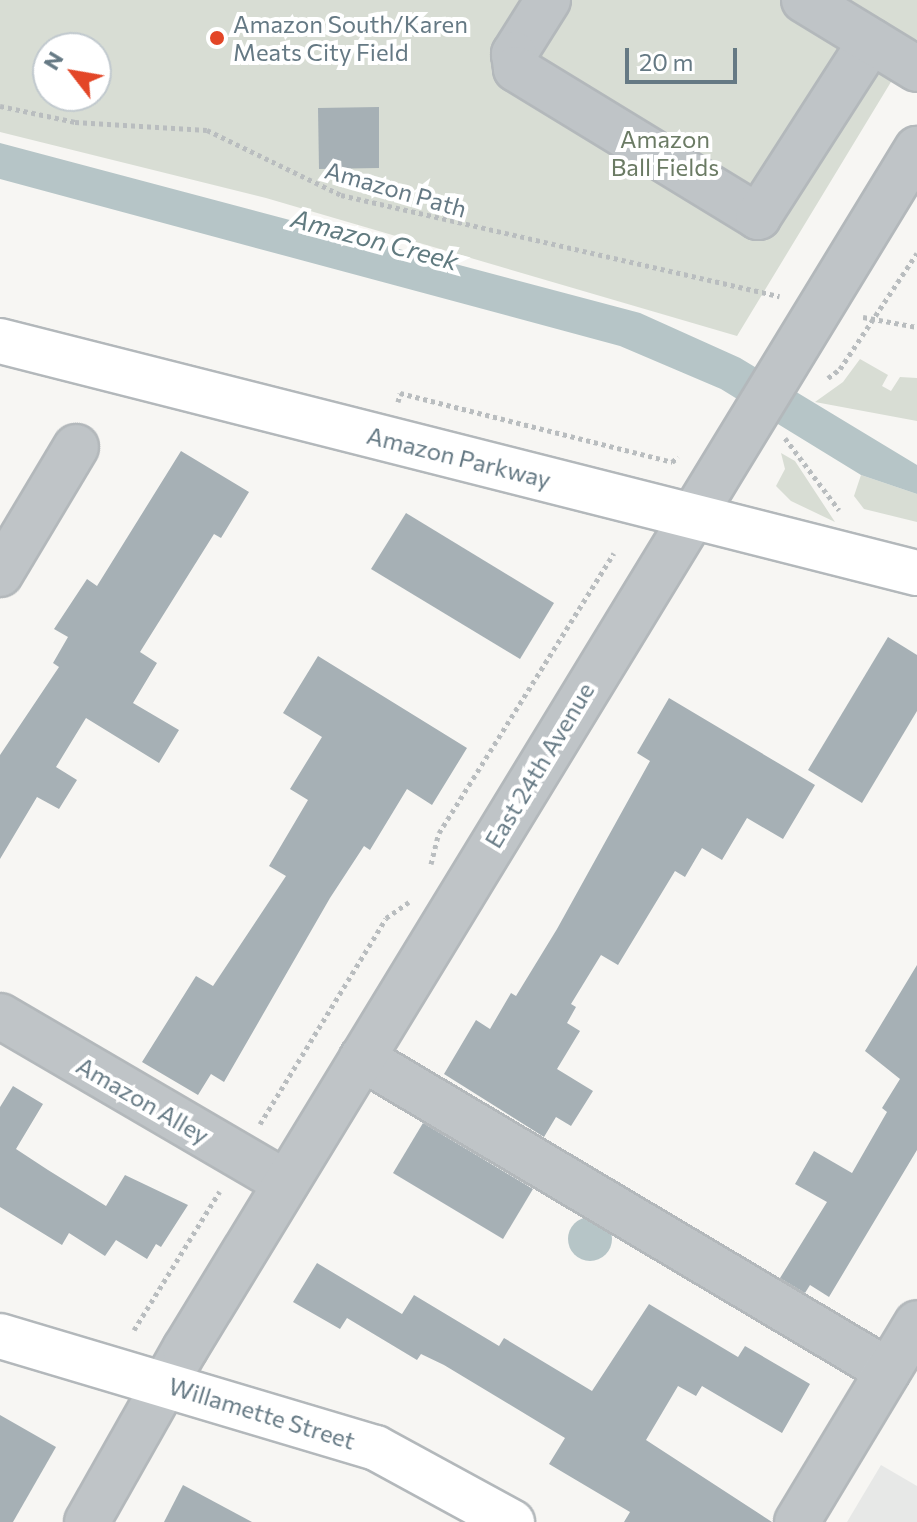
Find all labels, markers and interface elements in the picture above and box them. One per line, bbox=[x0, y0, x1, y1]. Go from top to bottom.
place label: Amazon South/Karen Meats City Field bbox=[233, 10, 468, 66]
marker: Amazon South/Karen Meats City Field bbox=[208, 29, 226, 47]
north arrow bbox=[32, 32, 112, 112]
scale bar bbox=[629, 32, 741, 82]
text: N bbox=[37, 46, 69, 74]
text: 20 m bbox=[639, 47, 693, 76]
park label: Amazon Ball Fields bbox=[611, 125, 719, 181]
street label: Amazon Path bbox=[322, 155, 470, 223]
water label: Amazon Creek bbox=[288, 202, 462, 276]
street label: Amazon Parkway bbox=[364, 420, 554, 494]
street label: East 24th Avenue bbox=[478, 677, 600, 853]
street label: Amazon Alley bbox=[72, 1050, 214, 1150]
street label: Willamette Street bbox=[165, 1371, 359, 1455]

